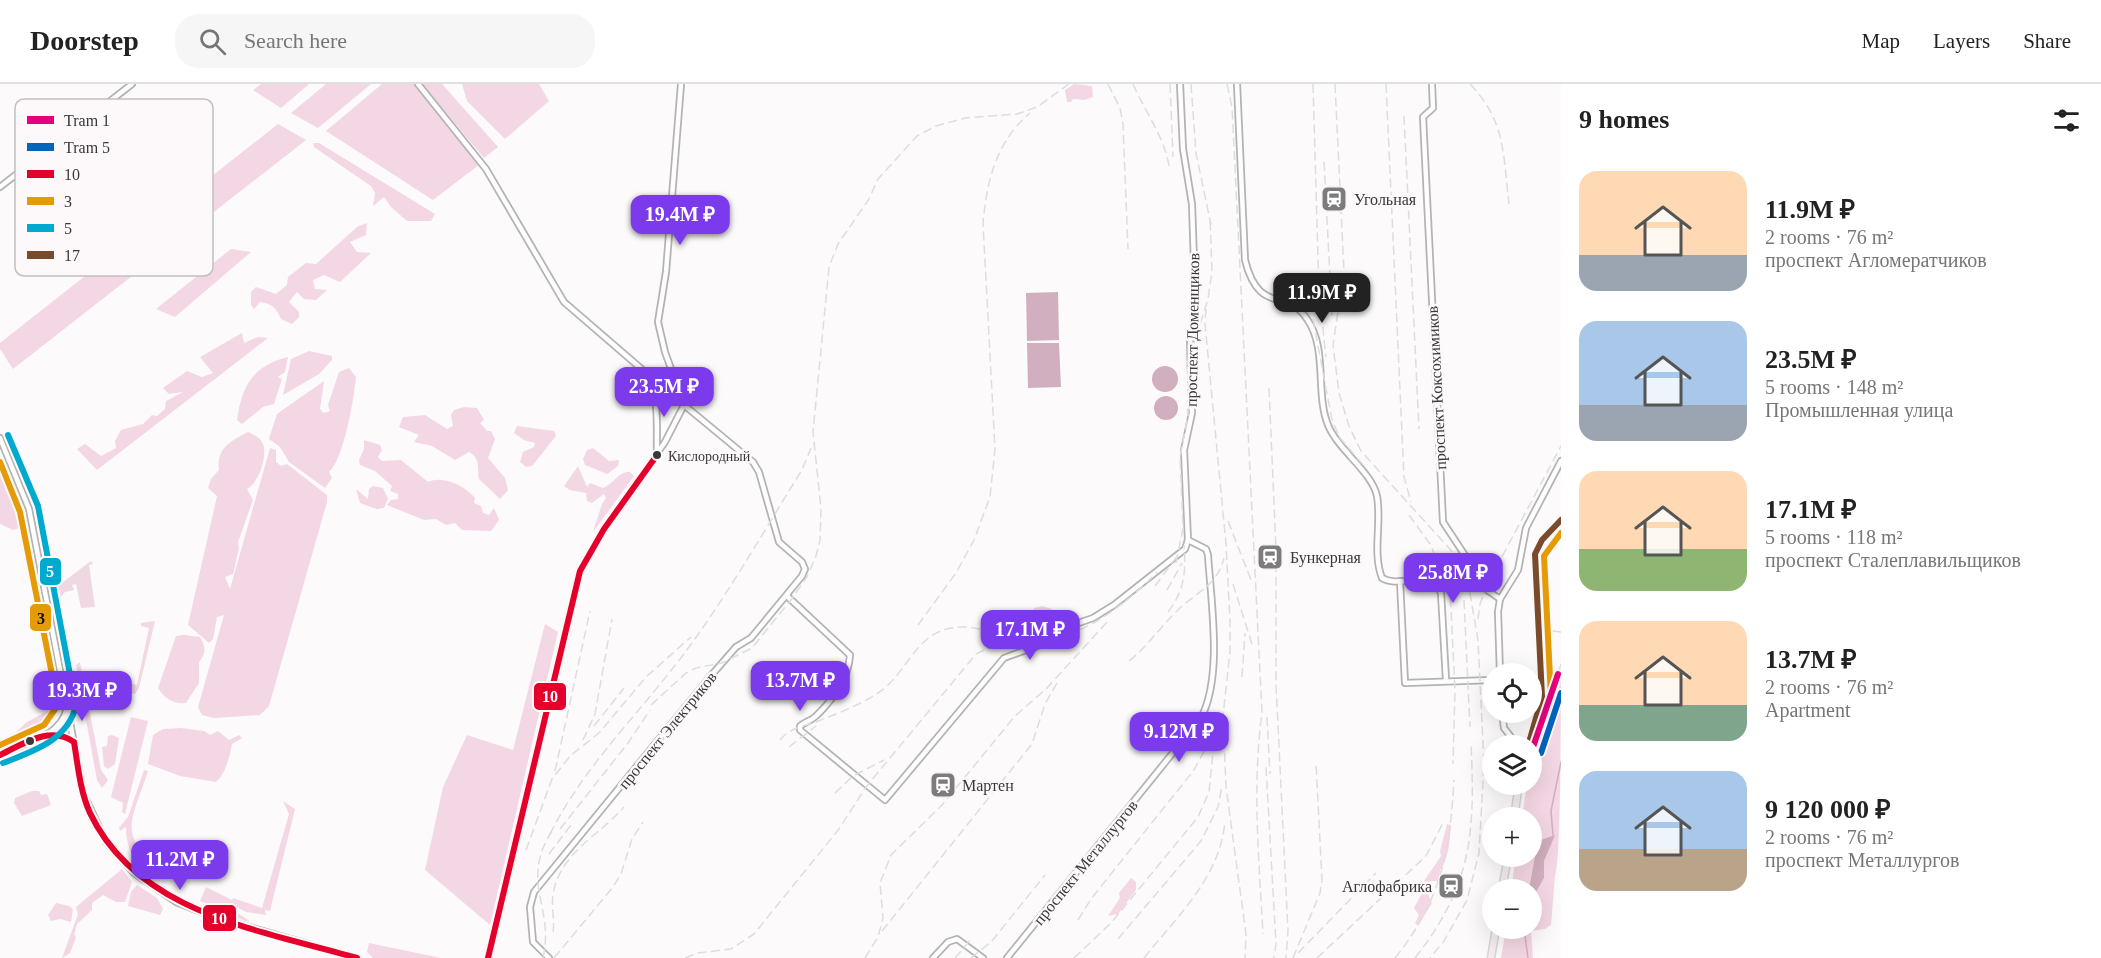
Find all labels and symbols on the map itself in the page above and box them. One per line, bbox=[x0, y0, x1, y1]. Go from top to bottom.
legend bbox=[15, 99, 213, 276]
text: Tram 1 bbox=[64, 112, 110, 129]
text: Tram 5 bbox=[64, 139, 110, 156]
text: 10 bbox=[64, 166, 80, 183]
station icon: Угольная bbox=[1319, 184, 1349, 214]
place label: Угольная bbox=[1354, 191, 1417, 208]
text: 3 bbox=[64, 193, 72, 210]
pin: 19.4M ₽ bbox=[625, 195, 735, 246]
text: 5 bbox=[64, 220, 72, 237]
text: 17 bbox=[64, 247, 80, 264]
street label: проспект Доменщиков bbox=[1183, 252, 1203, 407]
pin: 11.9M ₽ bbox=[1267, 273, 1377, 324]
street label: проспект Коксохимиков bbox=[1424, 305, 1450, 470]
pin: 23.5M ₽ bbox=[609, 367, 719, 418]
marker: Кислородный bbox=[651, 449, 663, 461]
place label: Кислородный bbox=[668, 449, 751, 464]
station icon: Бункерная bbox=[1255, 542, 1285, 572]
place label: Бункерная bbox=[1290, 549, 1361, 567]
pin: 25.8M ₽ bbox=[1398, 553, 1508, 604]
line badge: 5 bbox=[39, 557, 62, 586]
text: 5 bbox=[46, 563, 54, 580]
line badge: 3 bbox=[29, 603, 52, 632]
text: 3 bbox=[37, 610, 45, 627]
pin: 17.1M ₽ bbox=[975, 610, 1085, 661]
pin: 13.7M ₽ bbox=[745, 661, 855, 712]
street label: проспект Электриков bbox=[615, 668, 721, 793]
pin: 19.3M ₽ bbox=[27, 671, 137, 722]
line badge: 10 bbox=[533, 682, 567, 711]
text: 10 bbox=[542, 688, 558, 705]
pin: 9.12M ₽ bbox=[1124, 712, 1234, 763]
unlabelled marker bbox=[24, 735, 36, 747]
station icon: Мартен bbox=[928, 770, 958, 800]
place label: Мартен bbox=[962, 777, 1014, 795]
street label: проспект Металлургов bbox=[1030, 796, 1142, 929]
pin: 11.2M ₽ bbox=[125, 840, 235, 891]
station icon: Аглофабрика bbox=[1436, 871, 1466, 901]
place label: Аглофабрика bbox=[1342, 878, 1432, 896]
line badge: 10 bbox=[202, 904, 237, 932]
text: 10 bbox=[211, 910, 227, 927]

